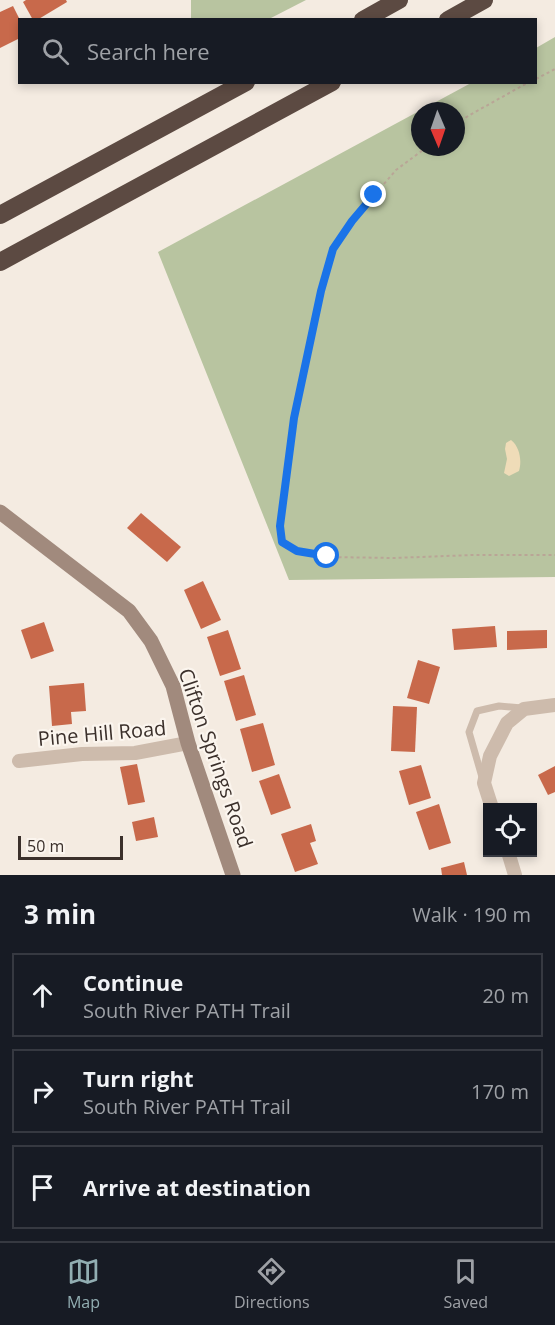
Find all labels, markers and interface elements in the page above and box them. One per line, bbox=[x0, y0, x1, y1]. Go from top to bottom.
search box bbox=[18, 18, 537, 84]
icon: search bbox=[39, 35, 72, 68]
text: Search here bbox=[87, 36, 210, 66]
north arrow bbox=[411, 102, 465, 156]
route end bbox=[360, 181, 386, 207]
route start bbox=[313, 542, 339, 568]
street label: Clifton Springs Road bbox=[173, 665, 259, 851]
street label: Pine Hill Road bbox=[37, 714, 167, 752]
map controls bbox=[483, 803, 537, 857]
button: locate bbox=[483, 803, 537, 857]
scale bar bbox=[18, 833, 123, 860]
text: 50 m bbox=[27, 835, 64, 857]
text: 3 min bbox=[24, 896, 96, 932]
text: Walk · 190 m bbox=[412, 901, 531, 928]
text: Continue bbox=[83, 967, 183, 997]
icon: ahead bbox=[26, 979, 59, 1012]
text: 20 m bbox=[482, 982, 529, 1009]
text: South River PATH Trail bbox=[83, 997, 291, 1024]
text: Turn right bbox=[83, 1063, 194, 1093]
icon: right bbox=[26, 1075, 59, 1108]
text: 170 m bbox=[471, 1078, 529, 1105]
text: South River PATH Trail bbox=[83, 1093, 291, 1120]
icon: arrive bbox=[26, 1171, 59, 1204]
text: Arrive at destination bbox=[83, 1172, 311, 1202]
tab: Map bbox=[67, 1255, 100, 1313]
tab: Directions bbox=[234, 1255, 310, 1313]
tab: Saved bbox=[444, 1255, 488, 1313]

